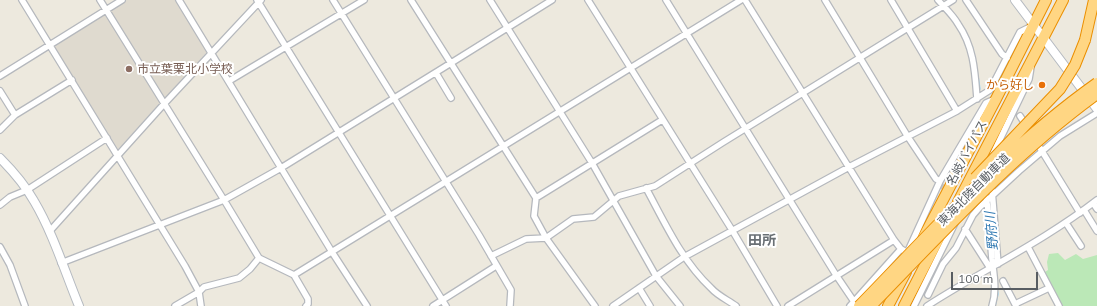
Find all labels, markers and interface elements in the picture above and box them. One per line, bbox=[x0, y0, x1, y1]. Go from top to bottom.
place label: 市立葉栗北小学校 bbox=[137, 62, 233, 76]
marker: 市立葉栗北小学校 bbox=[124, 64, 134, 74]
place label: から好し bbox=[986, 78, 1034, 92]
marker: から好し bbox=[1037, 80, 1047, 90]
street label: 名岐バイパス bbox=[944, 118, 990, 188]
street label: 東海北陸自動車道 bbox=[935, 151, 1013, 229]
water label: 野府川 bbox=[983, 211, 1001, 251]
district label: 田所 bbox=[748, 233, 776, 249]
scale bar bbox=[953, 264, 1040, 290]
text: 100 m bbox=[958, 271, 993, 286]

